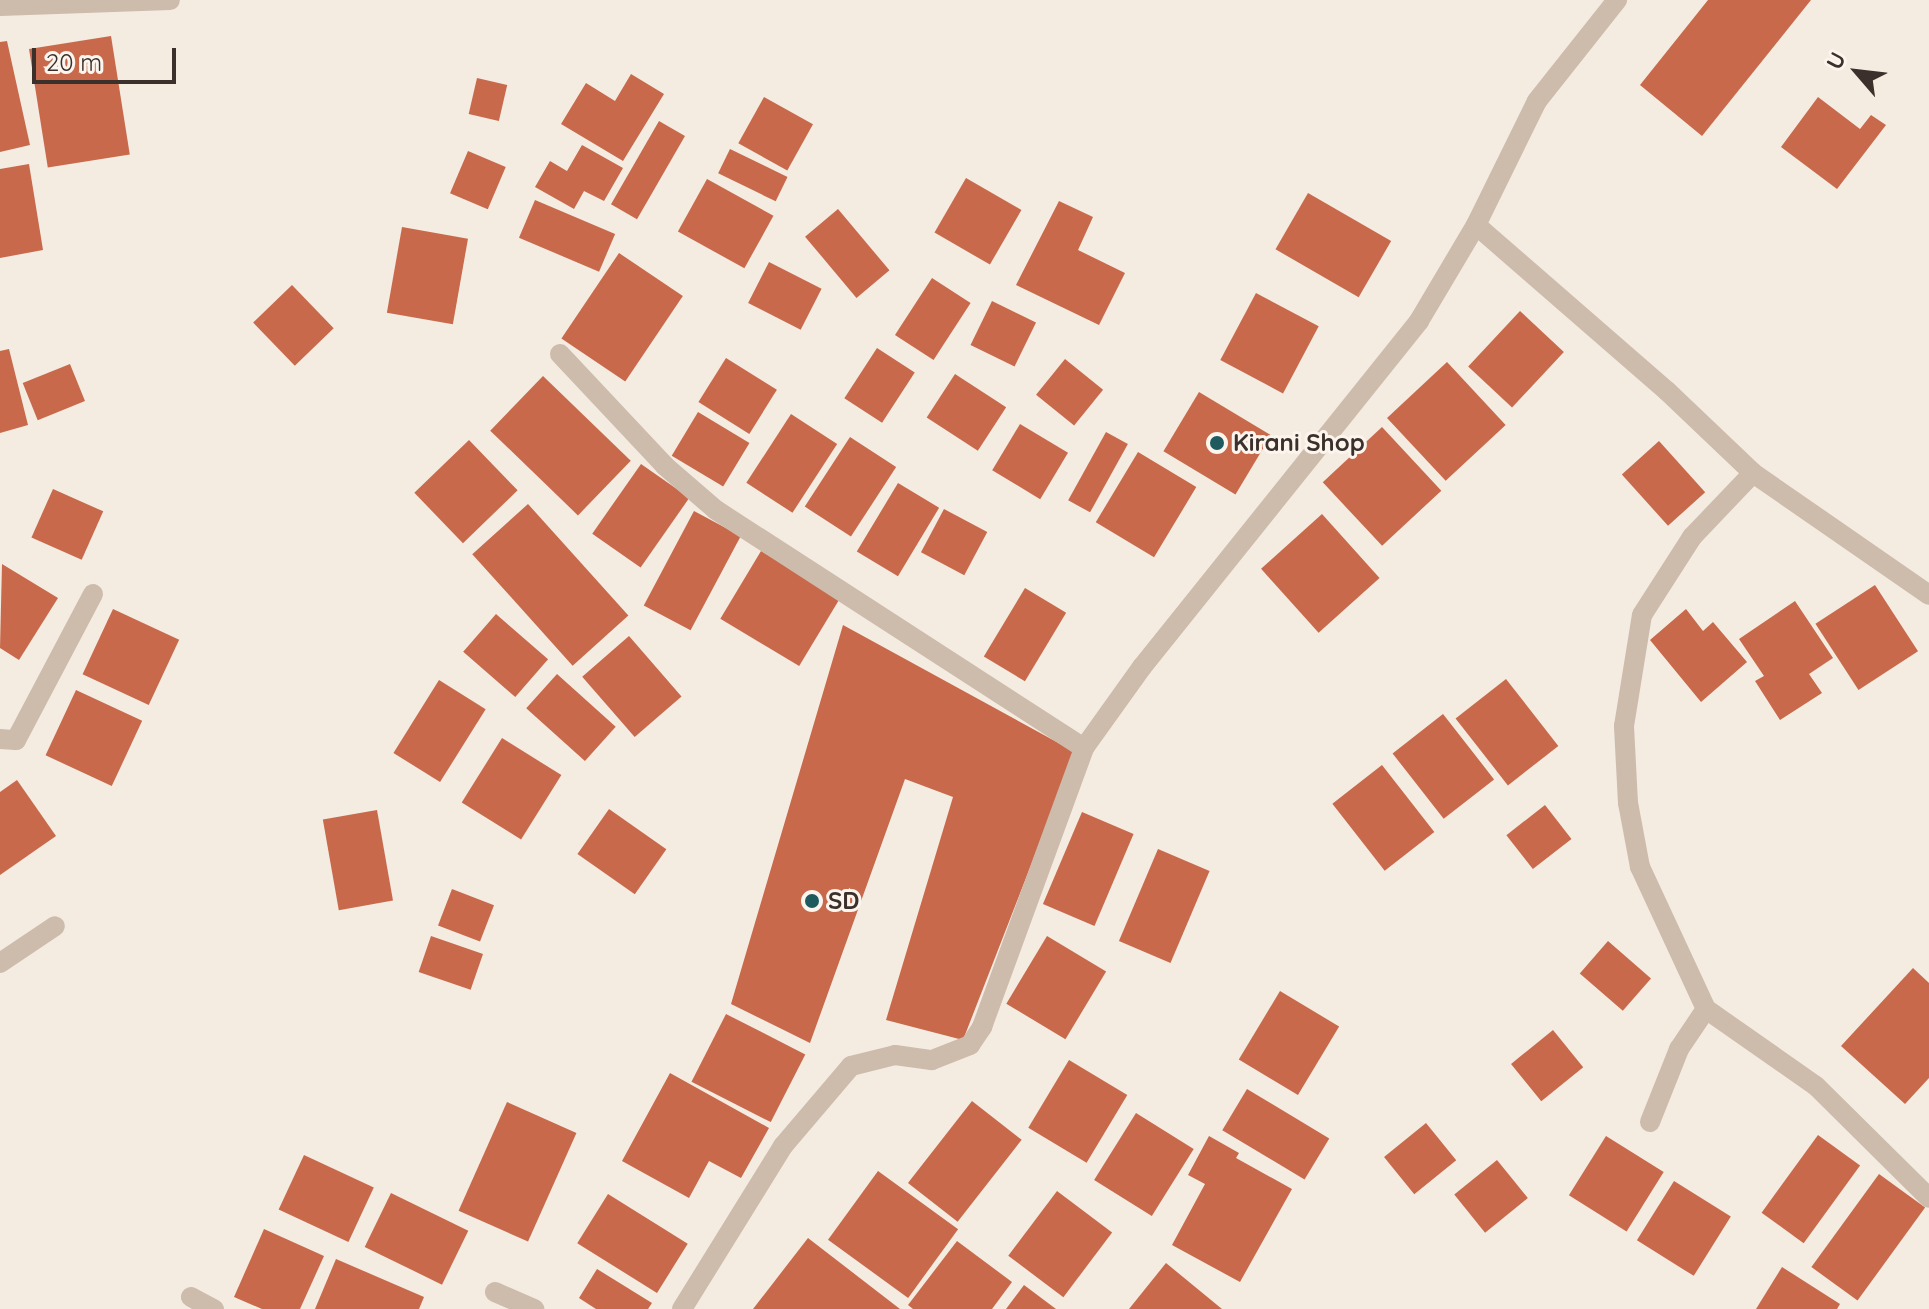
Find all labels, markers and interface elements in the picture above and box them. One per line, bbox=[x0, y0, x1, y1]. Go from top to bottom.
scale bar bbox=[36, 32, 180, 82]
north arrow bbox=[1817, 32, 1897, 112]
text: 20 m bbox=[46, 47, 102, 77]
text: U bbox=[1820, 47, 1852, 74]
place label: Kirani Shop bbox=[1233, 429, 1365, 457]
marker: Kirani Shop bbox=[1208, 434, 1226, 452]
place label: SD bbox=[828, 887, 859, 915]
marker: SD bbox=[803, 892, 821, 910]

